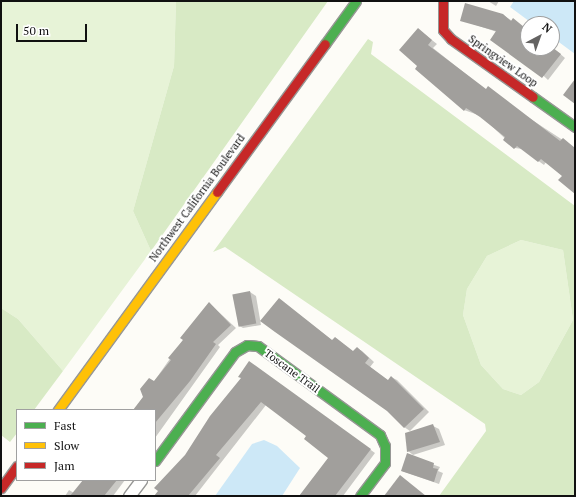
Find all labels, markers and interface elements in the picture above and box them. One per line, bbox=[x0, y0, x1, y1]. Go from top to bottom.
scale bar bbox=[18, 16, 89, 42]
north arrow bbox=[520, 16, 560, 56]
text: N bbox=[539, 20, 555, 36]
text: 50 m bbox=[23, 23, 49, 38]
street label: Springview Loop bbox=[466, 32, 540, 90]
street label: Northwest California Boulevard bbox=[146, 132, 248, 264]
street label: Toscane Trail bbox=[262, 346, 322, 396]
legend bbox=[16, 409, 156, 481]
text: Fast bbox=[54, 418, 76, 433]
text: Slow bbox=[54, 438, 79, 453]
text: Jam bbox=[54, 458, 75, 473]

